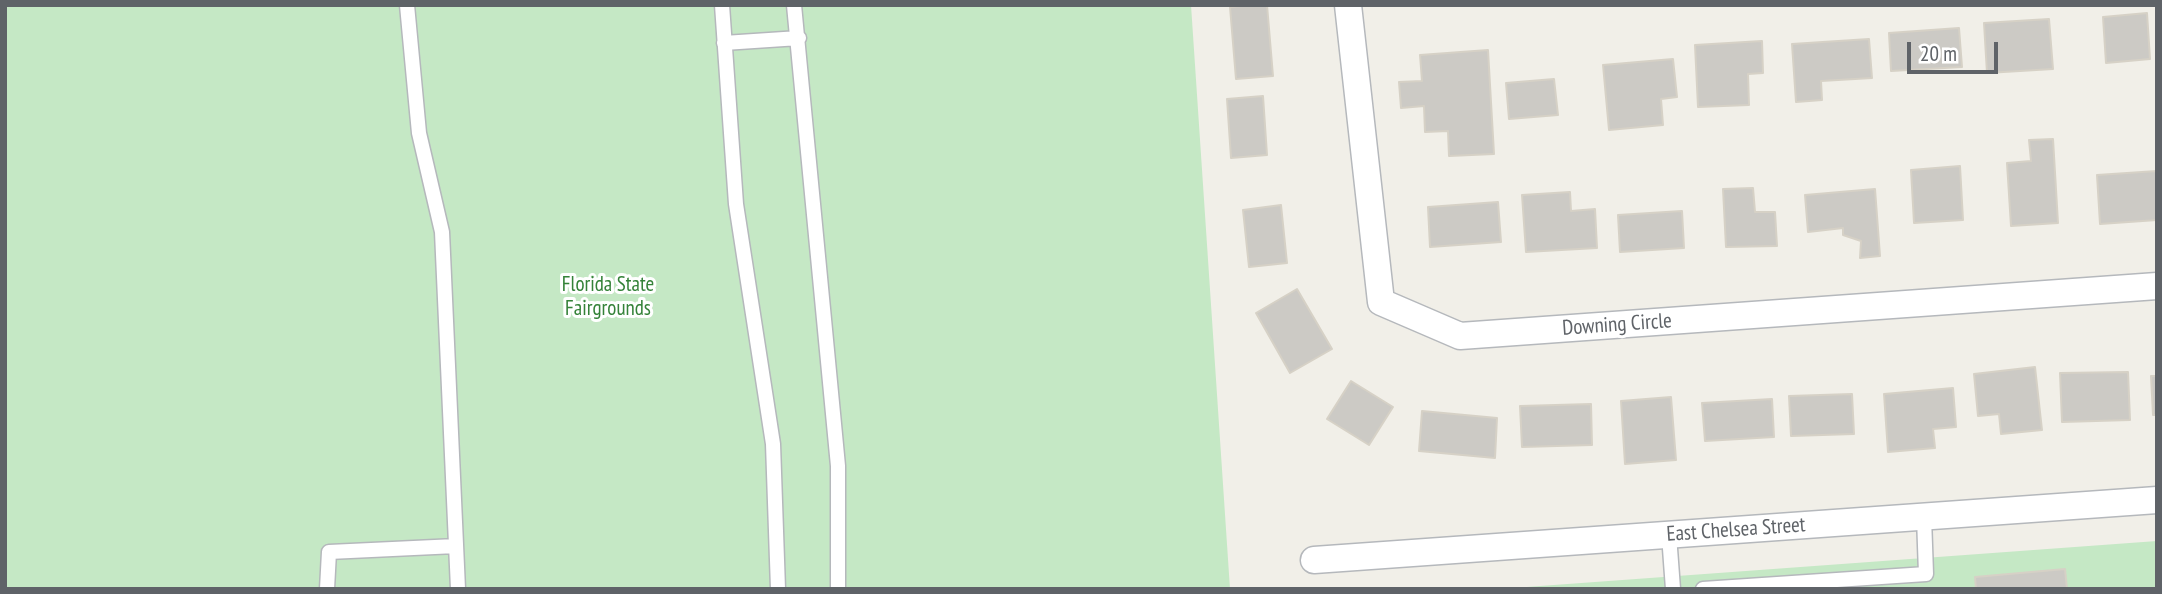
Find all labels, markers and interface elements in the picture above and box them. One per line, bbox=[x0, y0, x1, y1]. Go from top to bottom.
scale bar bbox=[1910, 28, 2001, 72]
text: 20 m bbox=[1920, 40, 1957, 67]
park label: Florida State Fairgrounds bbox=[562, 272, 654, 322]
street label: Downing Circle bbox=[1561, 309, 1673, 341]
street label: East Chelsea Street bbox=[1666, 513, 1806, 547]

